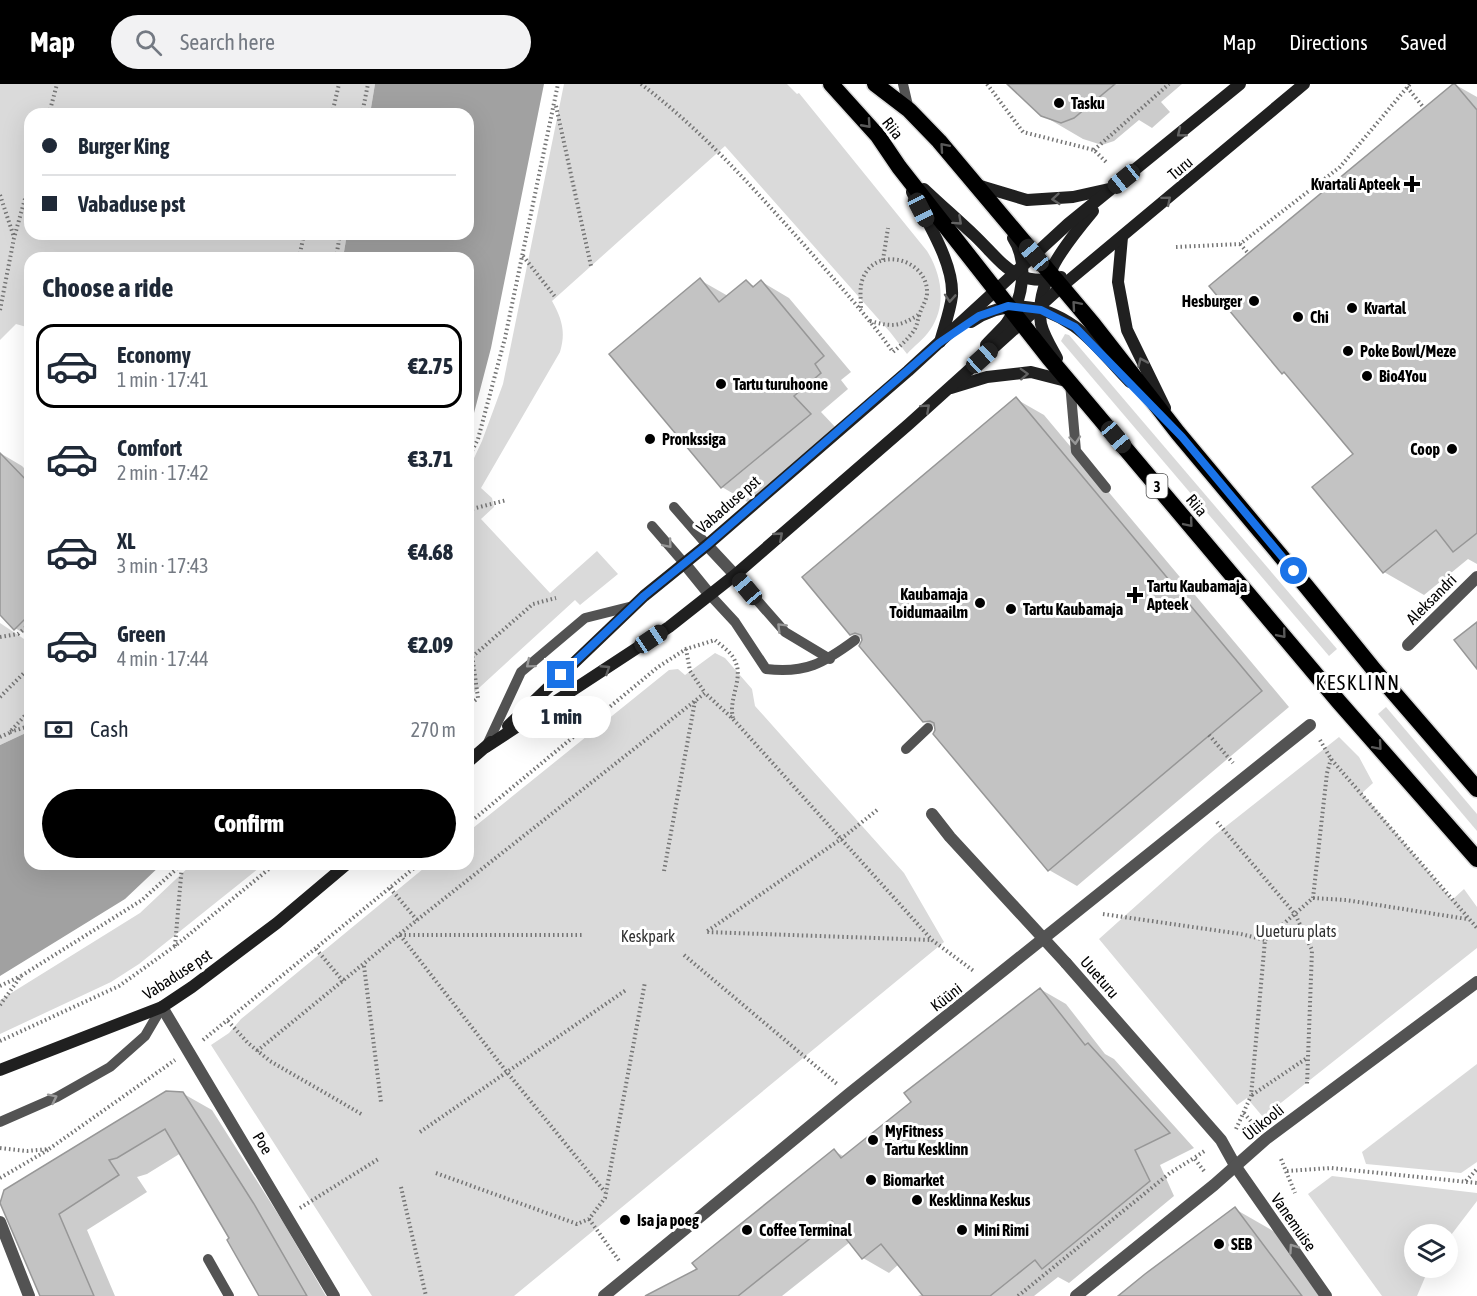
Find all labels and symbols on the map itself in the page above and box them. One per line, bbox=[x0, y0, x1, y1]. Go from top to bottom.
place label: Tasku bbox=[1071, 94, 1105, 112]
marker: Tasku bbox=[1052, 96, 1066, 110]
street label: Riia bbox=[879, 113, 907, 143]
one-way arrow bbox=[860, 117, 871, 128]
one-way arrow bbox=[1176, 126, 1187, 137]
one-way arrow bbox=[940, 143, 951, 153]
street label: Turu bbox=[1164, 153, 1196, 183]
car bbox=[1104, 161, 1144, 197]
place label: Kvartali Apteek bbox=[1311, 175, 1401, 193]
marker: Kvartali Apteek bbox=[1405, 177, 1419, 191]
car bbox=[905, 190, 937, 230]
one-way arrow bbox=[1051, 192, 1061, 205]
one-way arrow bbox=[1160, 196, 1171, 207]
one-way arrow bbox=[951, 214, 962, 225]
car bbox=[1016, 235, 1052, 275]
place label: Hesburger bbox=[1182, 292, 1242, 310]
one-way arrow bbox=[944, 294, 957, 303]
marker: Hesburger bbox=[1247, 294, 1261, 308]
place label: Kvartal bbox=[1364, 299, 1407, 317]
one-way arrow bbox=[1072, 301, 1083, 312]
marker: Kvartal bbox=[1345, 301, 1359, 315]
place label: Chi bbox=[1310, 308, 1329, 326]
marker: Chi bbox=[1291, 310, 1305, 324]
car bbox=[963, 339, 1001, 377]
place label: Poke Bowl/Meze bbox=[1360, 342, 1456, 360]
marker: Poke Bowl/Meze bbox=[1341, 344, 1355, 358]
one-way arrow bbox=[1137, 357, 1149, 368]
one-way arrow bbox=[1020, 367, 1029, 380]
place label: Bio4You bbox=[1379, 367, 1427, 385]
marker: Bio4You bbox=[1360, 369, 1374, 383]
place label: Tartu turuhoone bbox=[733, 375, 828, 393]
marker: Tartu turuhoone bbox=[714, 377, 728, 391]
one-way arrow bbox=[920, 404, 930, 415]
car bbox=[1098, 417, 1134, 457]
place label: Pronkssiga bbox=[662, 430, 726, 448]
marker: Pronkssiga bbox=[643, 432, 657, 446]
one-way arrow bbox=[1068, 436, 1081, 445]
place label: Coop bbox=[1410, 440, 1440, 458]
marker: Coop bbox=[1445, 442, 1459, 456]
street label: Vabaduse pst bbox=[693, 471, 764, 537]
road number: 3 bbox=[1146, 474, 1168, 498]
street label: Riia bbox=[1183, 490, 1211, 520]
one-way arrow bbox=[1182, 516, 1193, 527]
one-way arrow bbox=[772, 533, 783, 544]
one-way arrow bbox=[661, 537, 672, 548]
route start bbox=[1280, 557, 1307, 584]
car bbox=[729, 569, 765, 609]
street label: Aleksandri bbox=[1402, 570, 1460, 628]
place label: Tartu Kaubamaja Apteek bbox=[1146, 577, 1247, 613]
place label: Kaubamaja Toidumaailm bbox=[890, 585, 968, 621]
marker: Tartu Kaubamaja Apteek bbox=[1128, 588, 1142, 602]
marker: Kaubamaja Toidumaailm bbox=[973, 596, 987, 610]
place label: Tartu Kaubamaja bbox=[1023, 600, 1123, 618]
marker: Tartu Kaubamaja bbox=[1004, 602, 1018, 616]
car bbox=[631, 621, 671, 657]
one-way arrow bbox=[778, 623, 789, 634]
one-way arrow bbox=[1275, 627, 1286, 638]
one-way arrow bbox=[526, 657, 537, 668]
route end bbox=[547, 661, 574, 688]
one-way arrow bbox=[600, 664, 610, 676]
district label: KESKLINN bbox=[1316, 671, 1400, 694]
callout: 1 min bbox=[512, 696, 610, 738]
one-way arrow bbox=[1370, 739, 1381, 750]
park label: Uueturu plats bbox=[1256, 922, 1337, 941]
park label: Keskpark bbox=[621, 927, 675, 946]
street label: Vabaduse pst bbox=[139, 945, 216, 1004]
street label: Uueturu bbox=[1077, 953, 1123, 1001]
street label: Küüni bbox=[927, 979, 965, 1015]
one-way arrow bbox=[47, 1094, 58, 1106]
street label: Ülikooli bbox=[1239, 1100, 1287, 1144]
place label: MyFitness Tartu Kesklinn bbox=[885, 1122, 969, 1158]
street label: Poe bbox=[249, 1129, 277, 1157]
marker: MyFitness Tartu Kesklinn bbox=[866, 1133, 880, 1147]
place label: Biomarket bbox=[883, 1171, 944, 1189]
marker: Biomarket bbox=[864, 1173, 878, 1187]
street label: Vanemuise bbox=[1268, 1190, 1320, 1254]
place label: Kesklinna Keskus bbox=[929, 1191, 1031, 1209]
marker: Kesklinna Keskus bbox=[910, 1193, 924, 1207]
place label: Isa ja poeg bbox=[637, 1211, 699, 1229]
marker: Isa ja poeg bbox=[618, 1213, 632, 1227]
place label: Coffee Terminal bbox=[759, 1221, 852, 1239]
place label: Mini Rimi bbox=[974, 1221, 1029, 1239]
marker: Coffee Terminal bbox=[740, 1223, 754, 1237]
marker: Mini Rimi bbox=[955, 1223, 969, 1237]
place label: SEB bbox=[1231, 1235, 1253, 1253]
marker: SEB bbox=[1212, 1237, 1226, 1251]
one-way arrow bbox=[1289, 1244, 1300, 1255]

